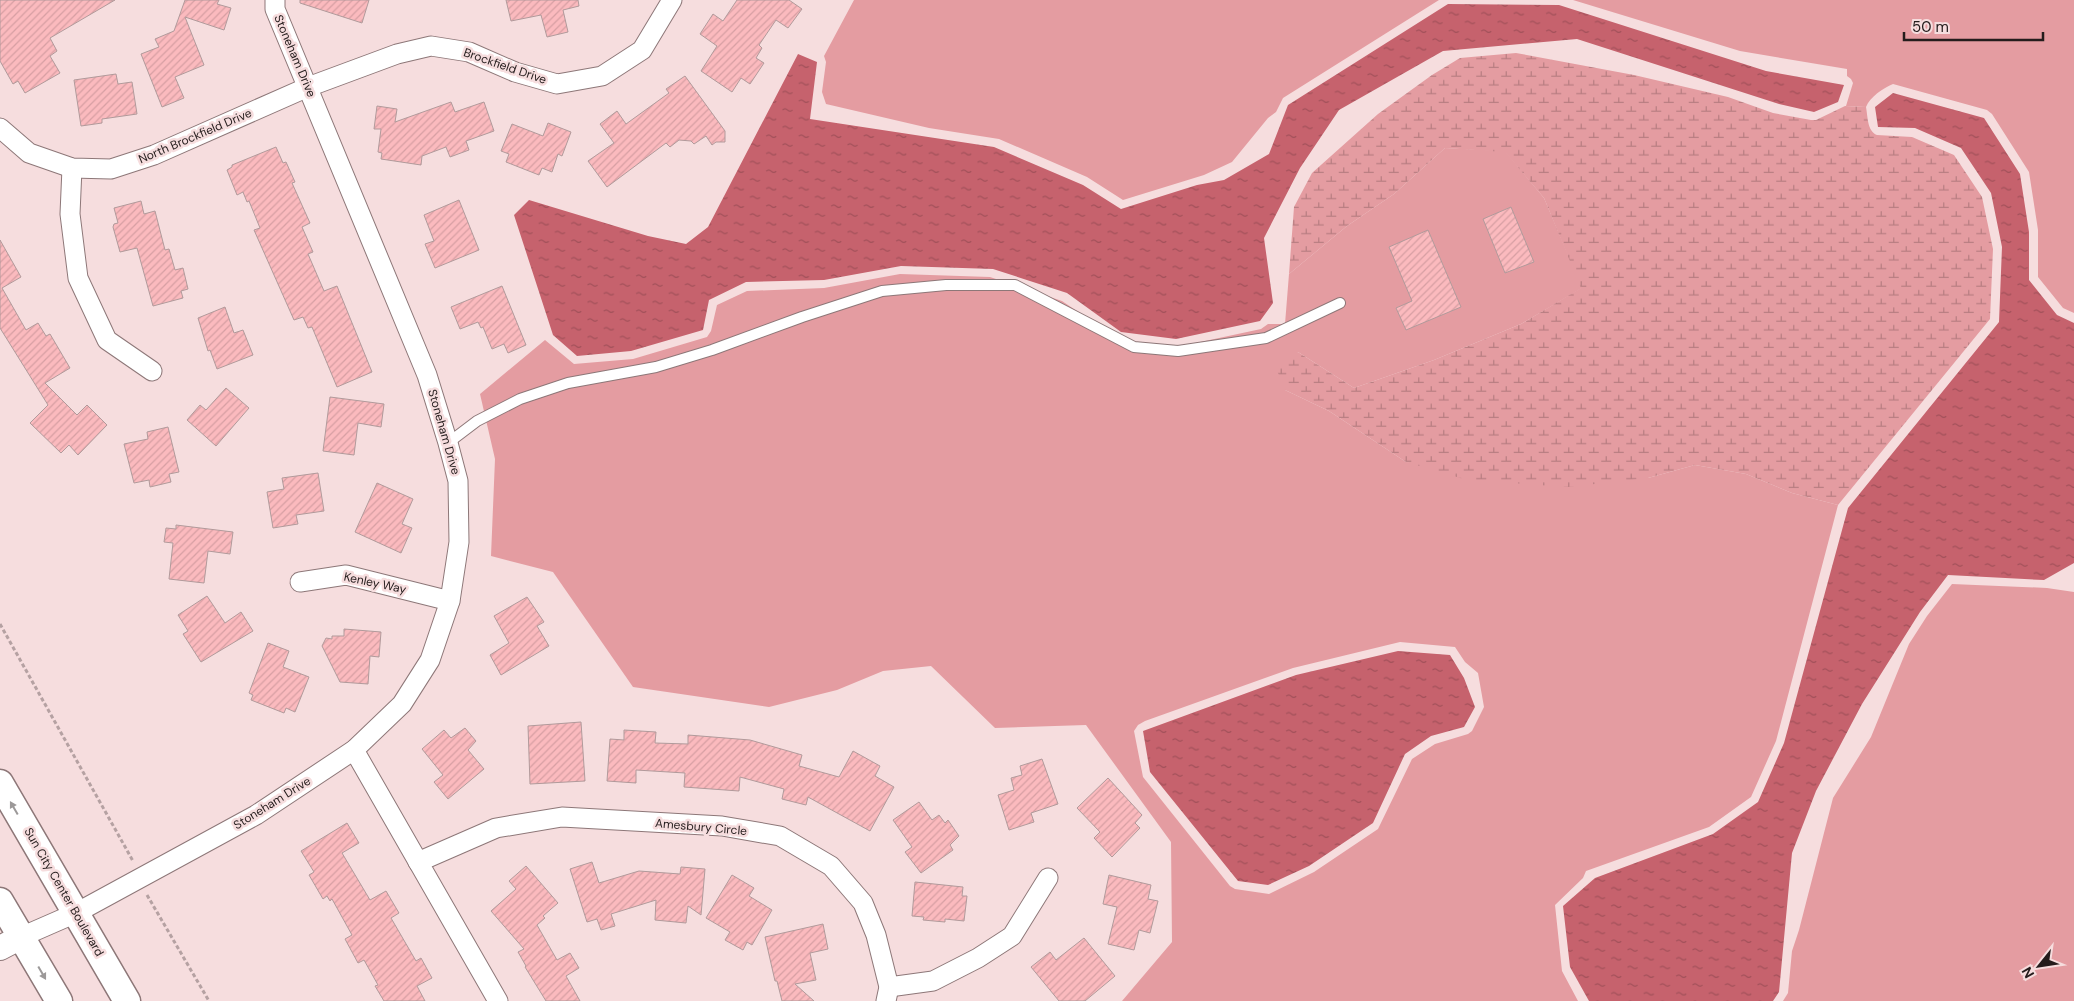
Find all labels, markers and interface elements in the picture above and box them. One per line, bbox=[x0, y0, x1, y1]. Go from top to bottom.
scale bar bbox=[1904, 10, 2043, 42]
street label: Stoneham Drive bbox=[270, 12, 320, 100]
text: 50 m bbox=[1912, 17, 1949, 37]
street label: Brockfield Drive bbox=[461, 44, 549, 88]
street label: North Brockfield Drive bbox=[136, 105, 254, 167]
street label: Stoneham Drive bbox=[424, 387, 464, 477]
street label: Kenley Way bbox=[342, 569, 408, 597]
street label: Stoneham Drive bbox=[230, 773, 314, 833]
one-way arrow bbox=[10, 801, 19, 814]
street label: Amesbury Circle bbox=[654, 815, 748, 839]
street label: Sun City Center Boulevard bbox=[21, 825, 107, 959]
north arrow bbox=[2014, 941, 2064, 991]
text: N bbox=[2017, 964, 2038, 981]
one-way arrow bbox=[38, 966, 47, 979]

